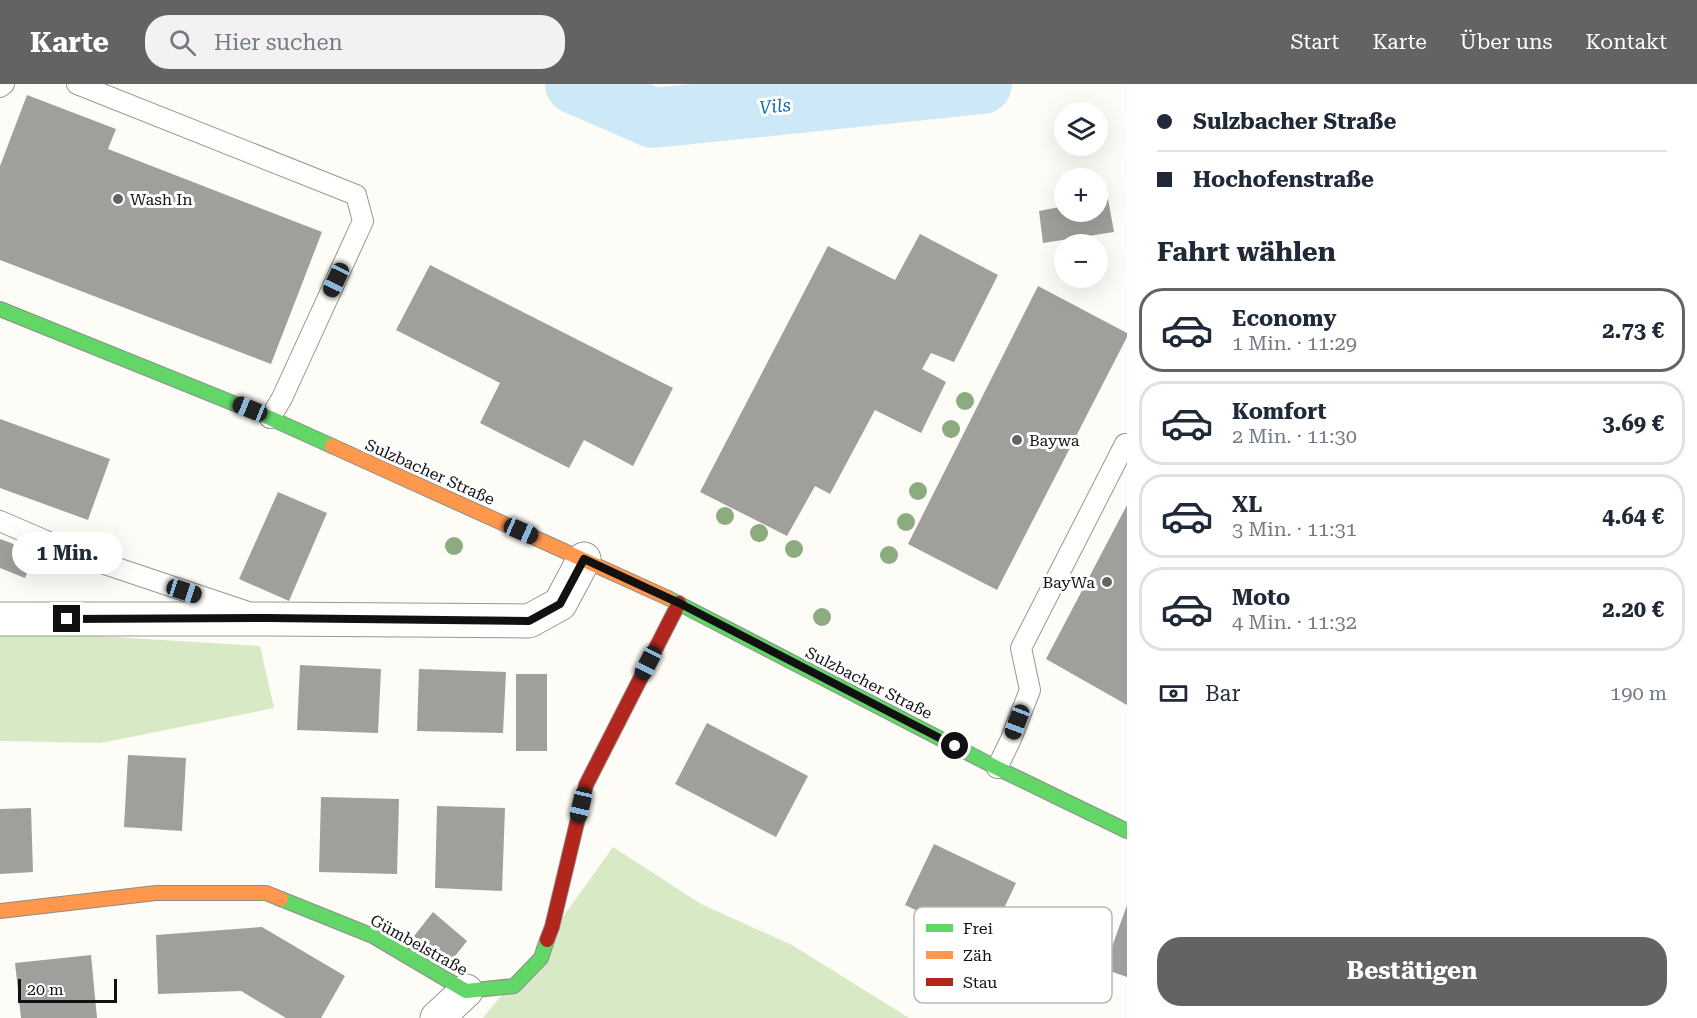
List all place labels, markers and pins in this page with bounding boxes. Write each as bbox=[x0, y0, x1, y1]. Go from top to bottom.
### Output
place label: Wash In bbox=[130, 190, 193, 209]
marker: Wash In bbox=[111, 192, 125, 206]
place label: Baywa bbox=[1029, 431, 1080, 450]
marker: Baywa bbox=[1010, 433, 1024, 447]
place label: BayWa bbox=[1042, 573, 1095, 592]
marker: BayWa bbox=[1100, 575, 1114, 589]

